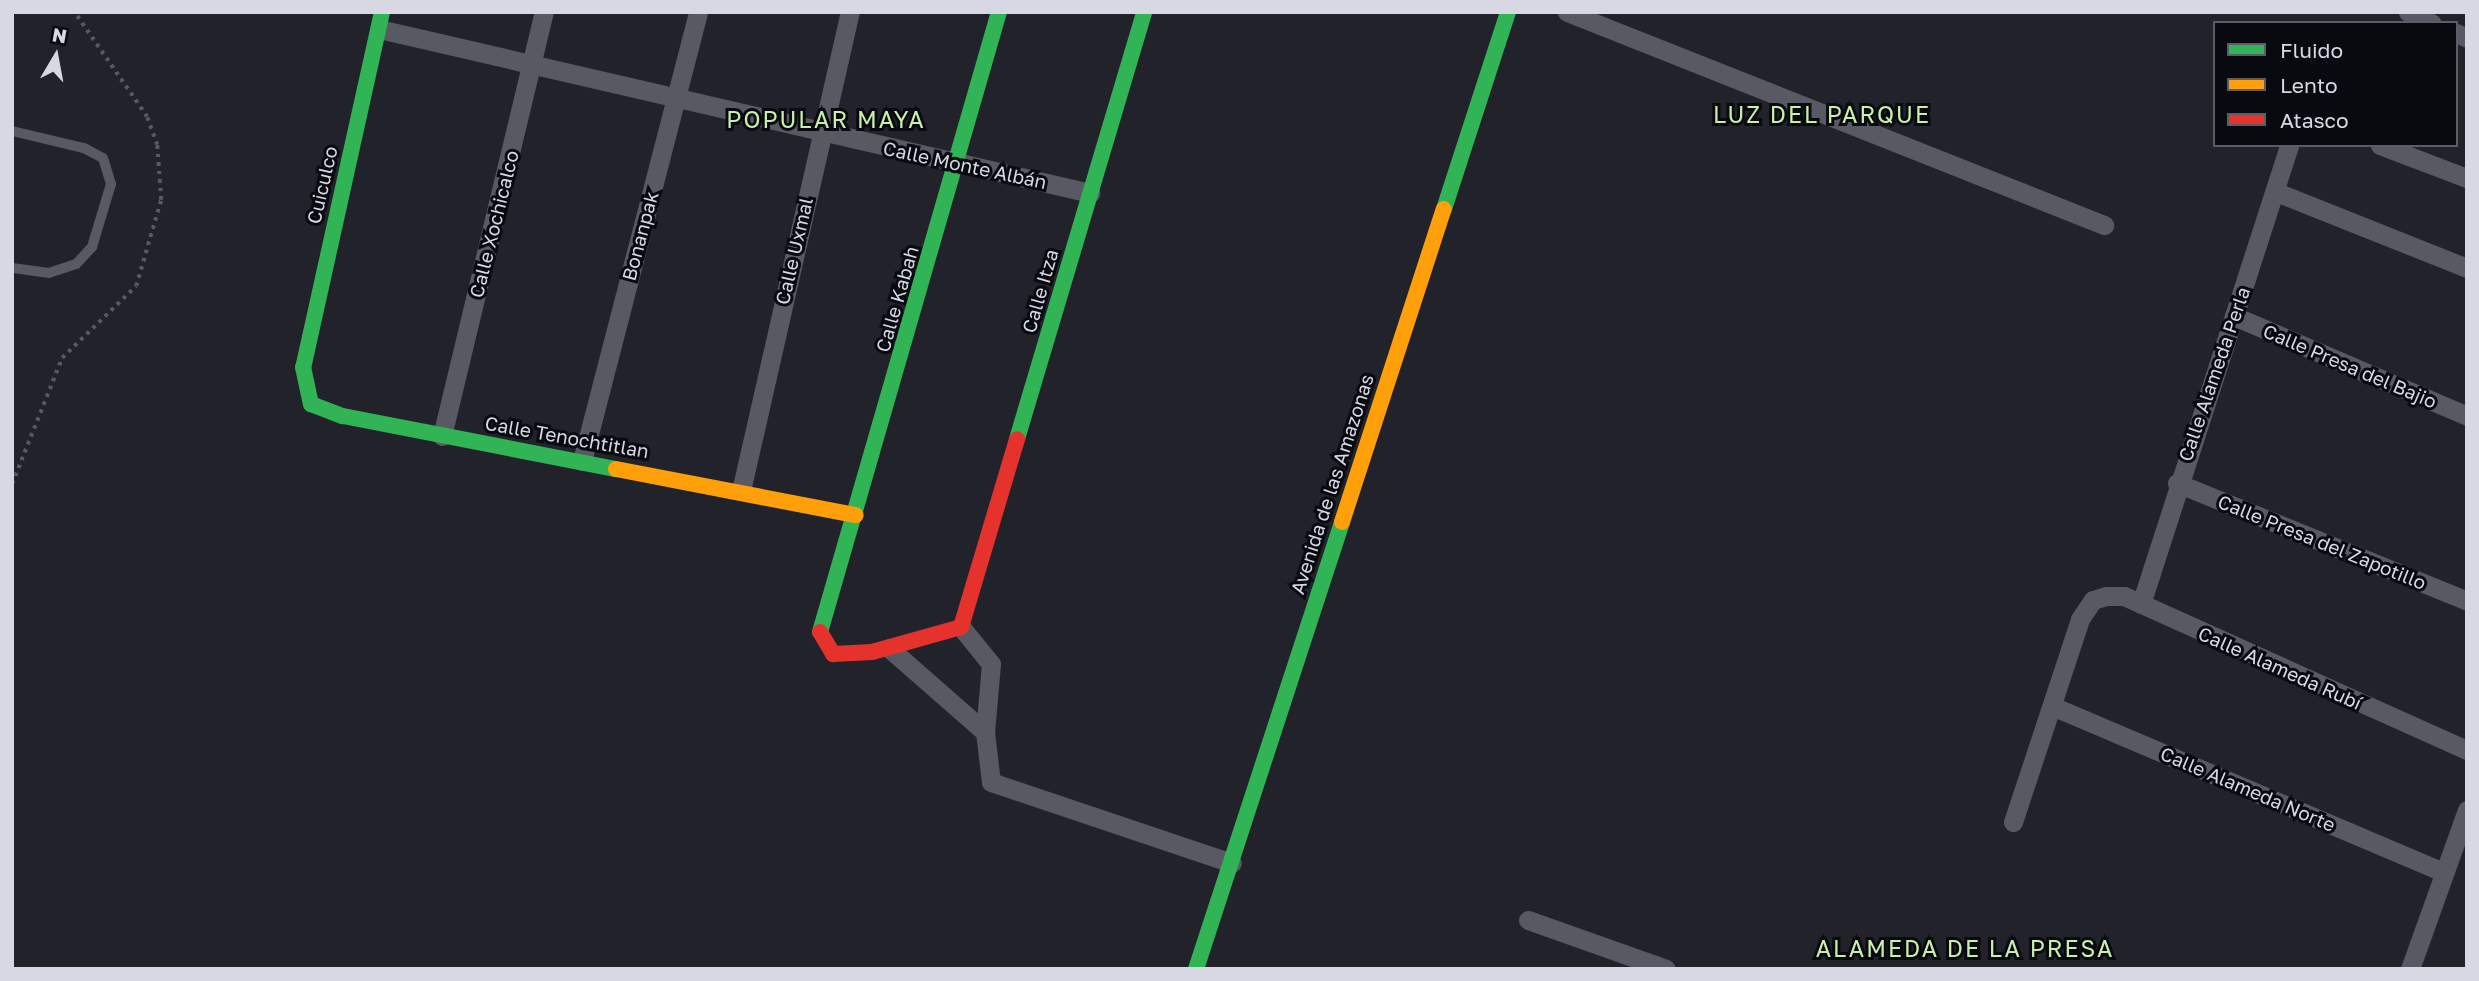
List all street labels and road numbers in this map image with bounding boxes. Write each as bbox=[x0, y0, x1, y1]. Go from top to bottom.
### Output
street label: Calle Monte Albán bbox=[881, 137, 1049, 193]
street label: Cuiculco bbox=[302, 144, 342, 226]
street label: Calle Xochicalco bbox=[465, 148, 523, 300]
street label: Bonanpak bbox=[617, 189, 663, 283]
street label: Calle Uxmal bbox=[771, 195, 817, 307]
street label: Calle Kabah bbox=[871, 243, 923, 355]
street label: Calle Itza bbox=[1017, 247, 1063, 335]
street label: Calle Alameda Perla bbox=[2173, 284, 2255, 464]
street label: Calle Presa del Bajio bbox=[2260, 319, 2440, 413]
street label: Avenida de las Amazonas bbox=[1286, 371, 1378, 597]
street label: Calle Tenochtitlan bbox=[483, 411, 651, 463]
street label: Calle Presa del Zapotillo bbox=[2215, 490, 2429, 594]
street label: Calle Alameda Rubí bbox=[2195, 622, 2365, 714]
street label: Calle Alameda Norte bbox=[2157, 742, 2339, 836]

